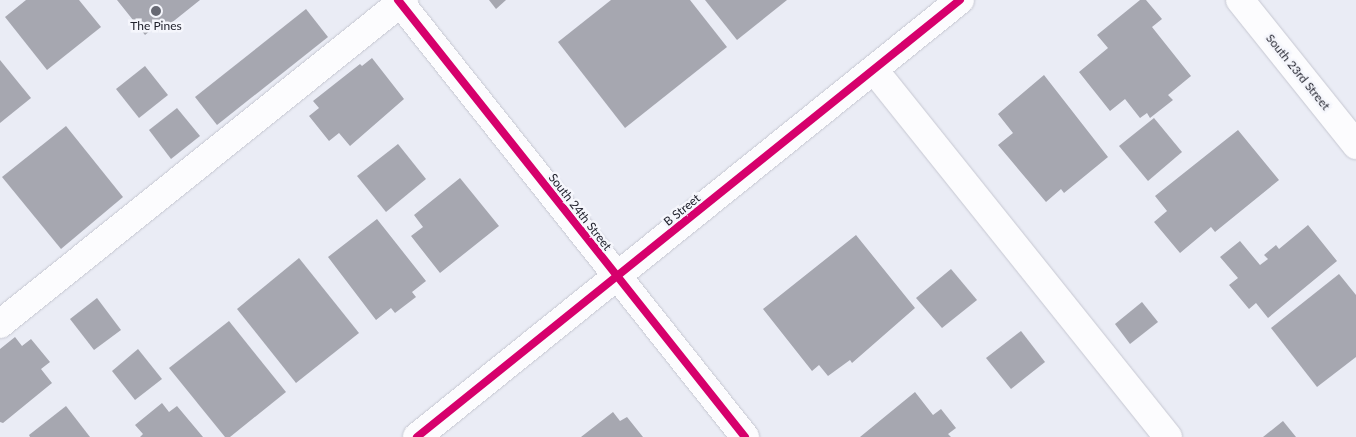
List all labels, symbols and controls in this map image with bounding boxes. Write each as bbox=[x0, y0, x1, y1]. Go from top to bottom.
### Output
marker: The Pines bbox=[150, 5, 162, 17]
place label: The Pines bbox=[130, 19, 182, 33]
street label: South 23rd Street bbox=[1263, 31, 1333, 113]
street label: South 24th Street bbox=[546, 171, 614, 253]
street label: B Street bbox=[661, 191, 703, 229]

